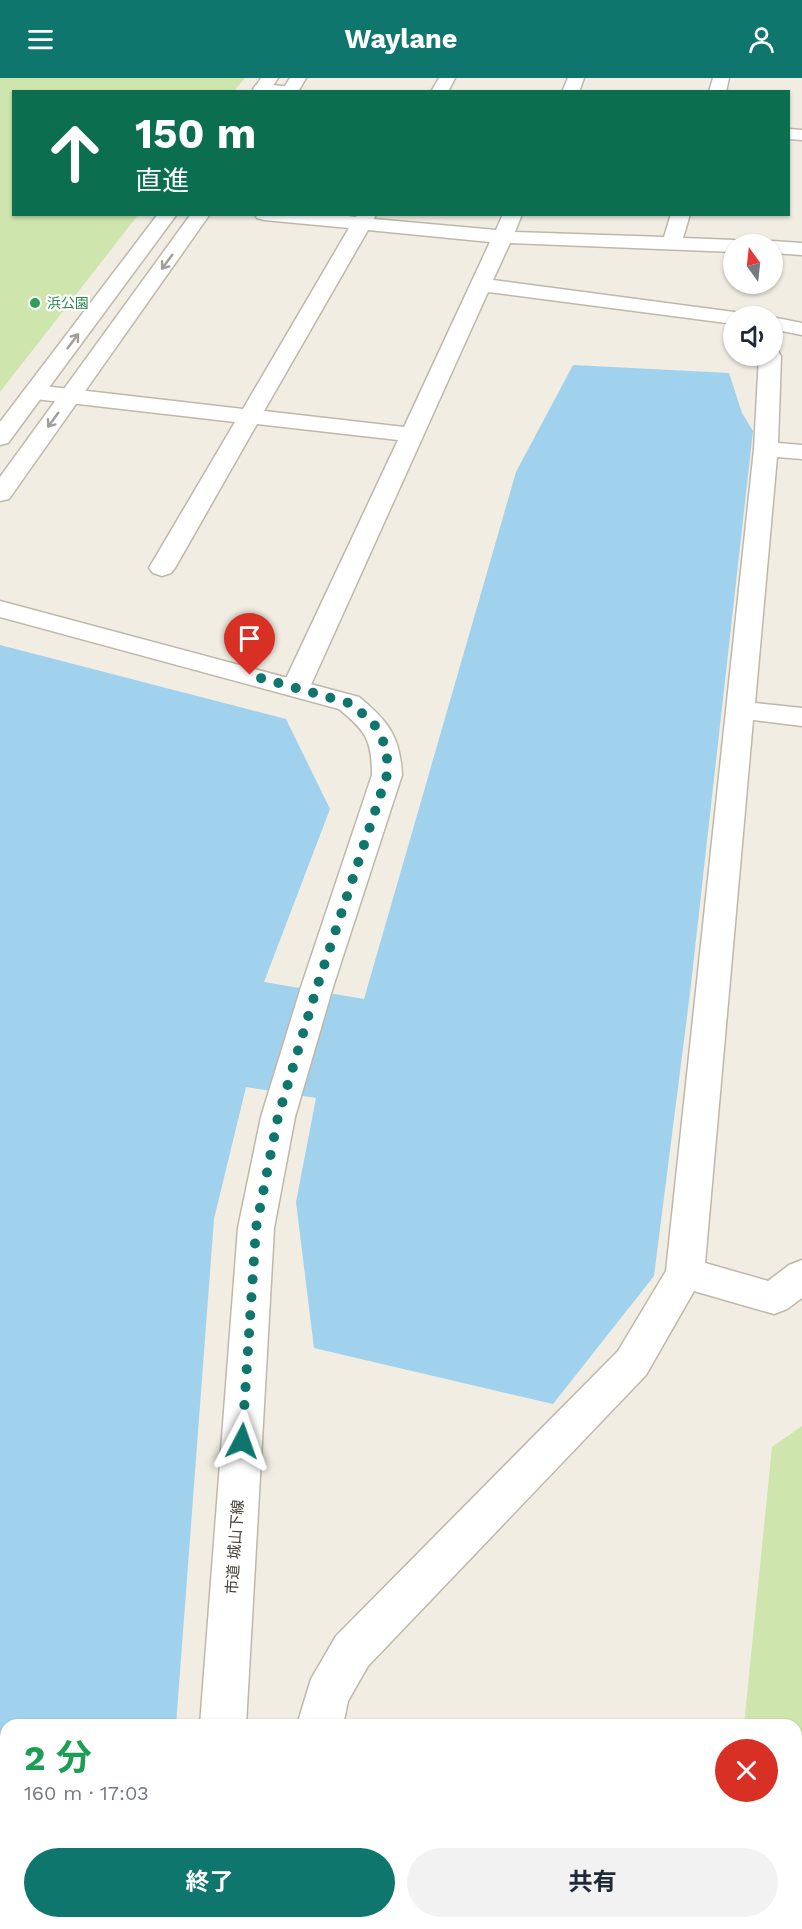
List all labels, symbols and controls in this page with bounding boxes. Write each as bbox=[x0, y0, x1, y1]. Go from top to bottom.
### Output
icon: menu bbox=[24, 23, 57, 56]
text: Waylane bbox=[345, 23, 457, 55]
icon: person bbox=[745, 23, 778, 56]
text: 150 m bbox=[135, 109, 256, 158]
icon: ahead bbox=[36, 114, 114, 192]
text: 直進 bbox=[135, 165, 189, 197]
north arrow bbox=[723, 234, 783, 294]
map controls bbox=[723, 234, 783, 366]
one-way arrow bbox=[160, 254, 173, 270]
place label: 浜公園 bbox=[47, 295, 89, 311]
marker: 浜公園 bbox=[28, 296, 42, 310]
button: sound bbox=[723, 306, 783, 366]
one-way arrow bbox=[66, 333, 79, 349]
one-way arrow bbox=[47, 412, 59, 428]
pin bbox=[224, 613, 275, 675]
icon: arrive bbox=[233, 622, 266, 655]
position arrow bbox=[210, 1409, 274, 1473]
street label: 市道 城山下線 bbox=[223, 1499, 247, 1595]
text: 2 分 bbox=[24, 1737, 92, 1779]
button: close bbox=[715, 1739, 778, 1802]
text: 160 m · 17:03 bbox=[24, 1781, 149, 1805]
button: 終了 bbox=[24, 1848, 395, 1917]
button: 共有 bbox=[407, 1848, 778, 1917]

